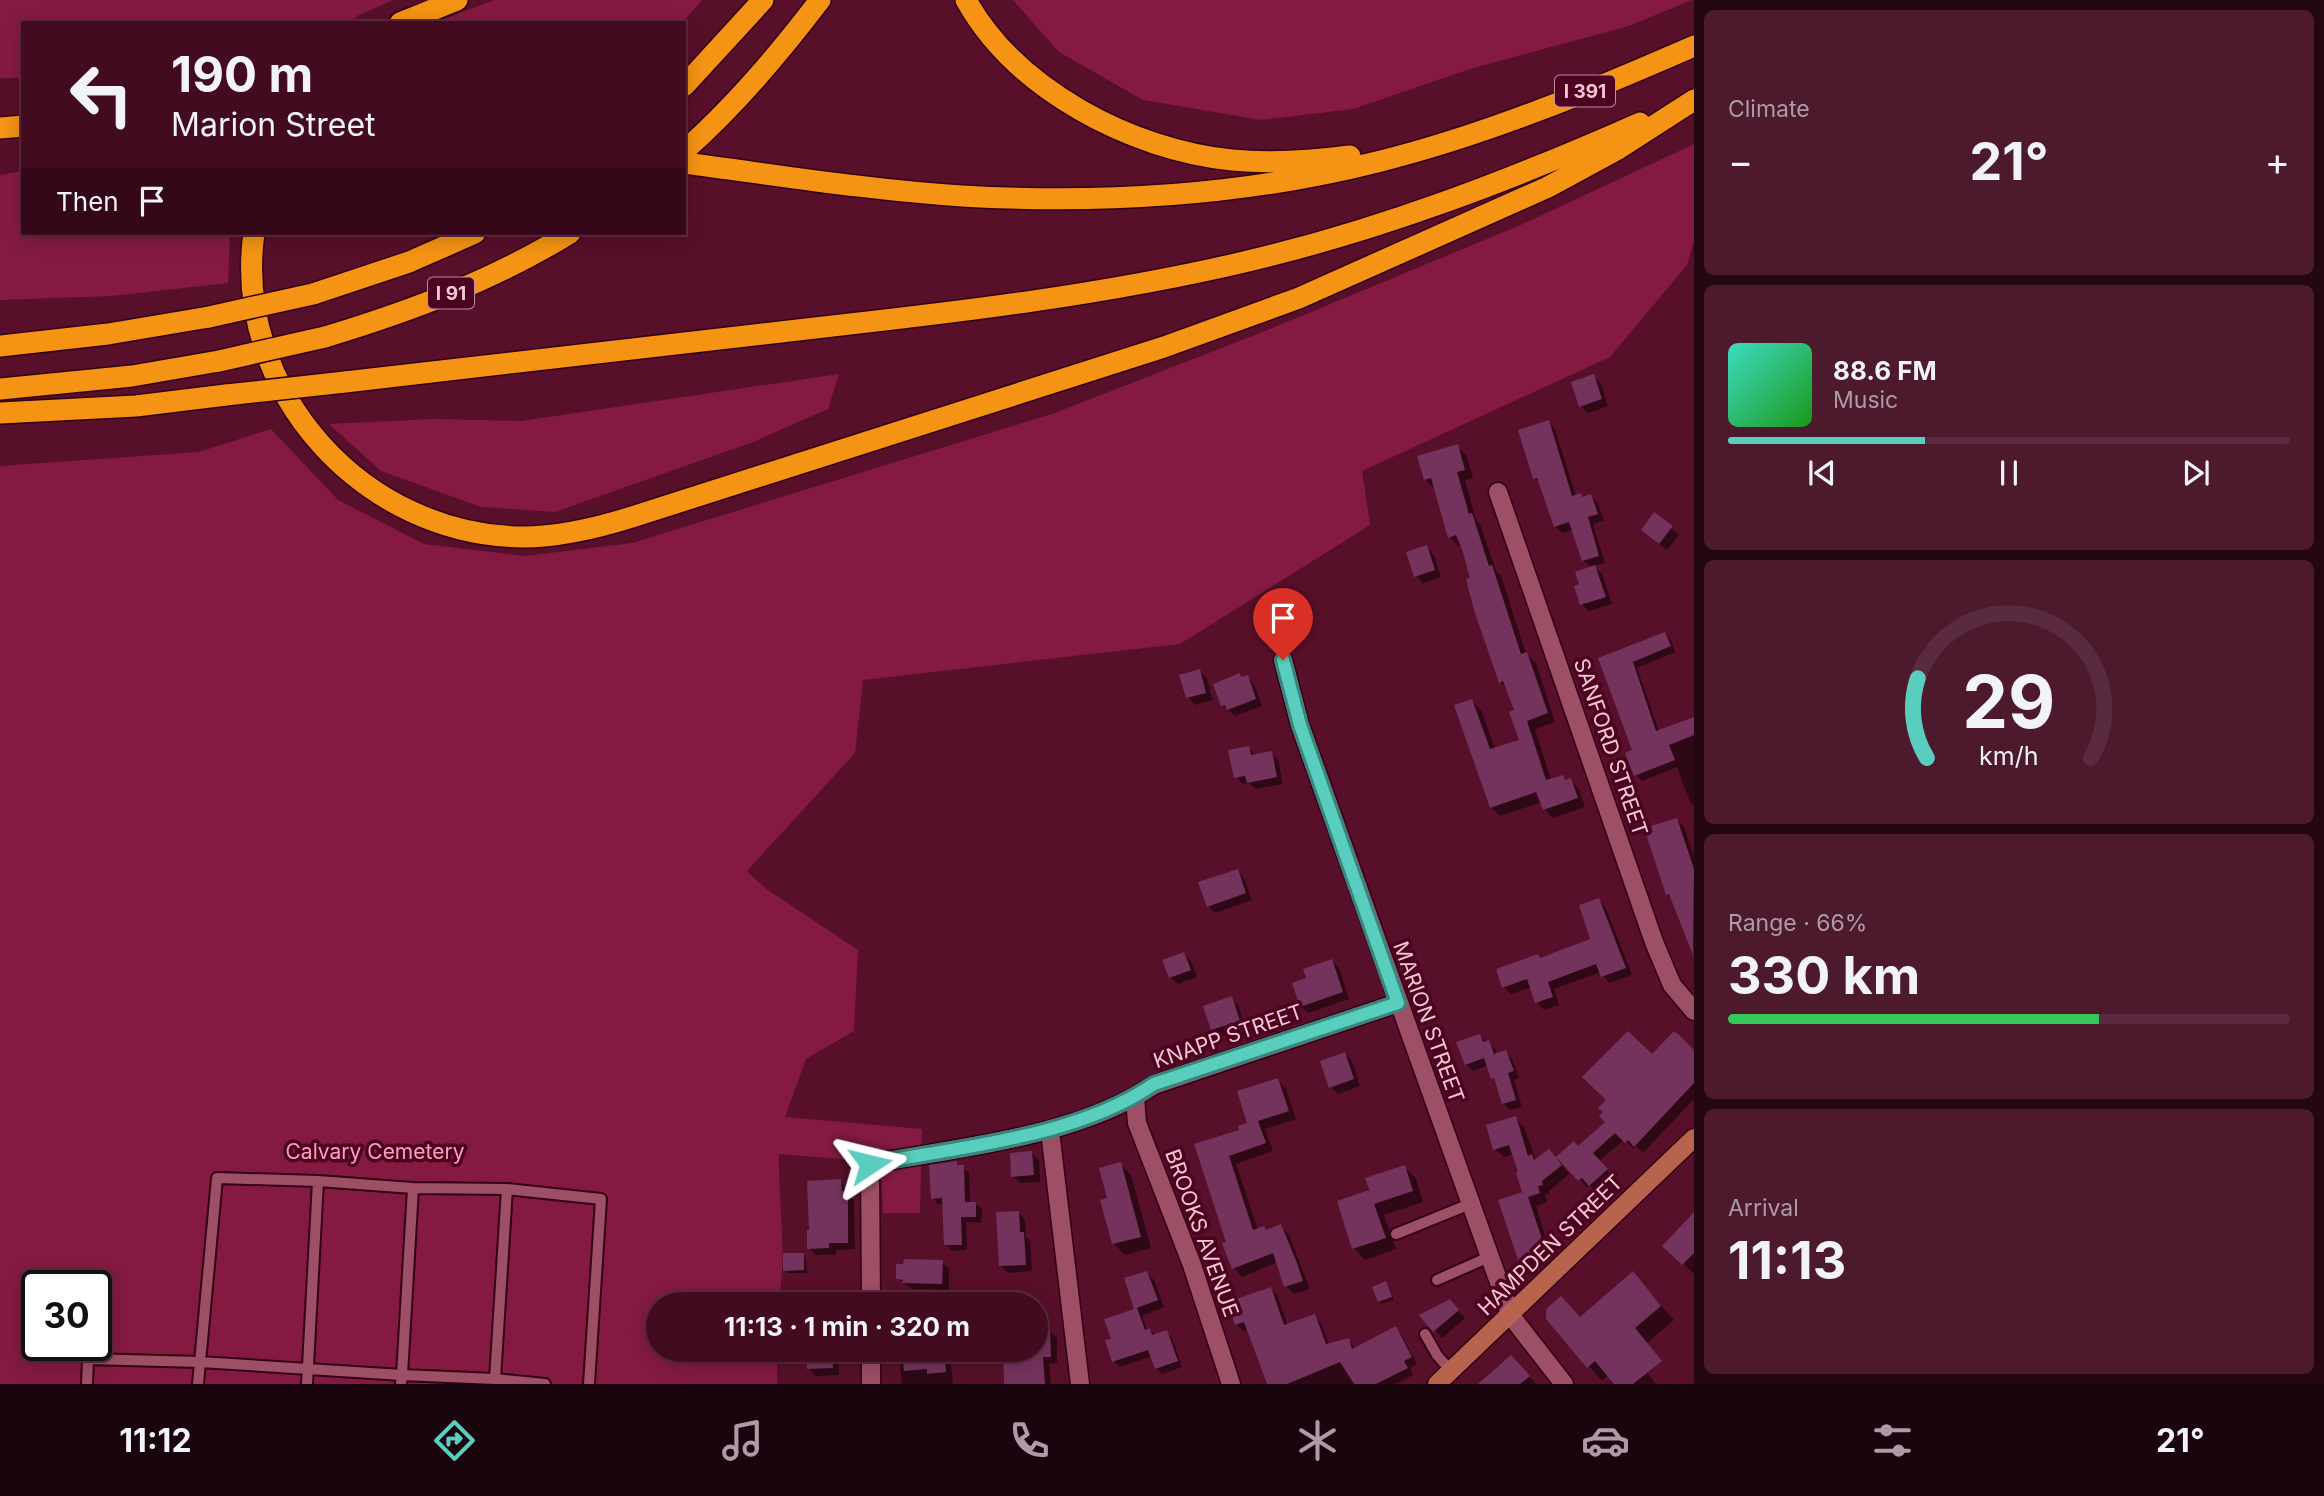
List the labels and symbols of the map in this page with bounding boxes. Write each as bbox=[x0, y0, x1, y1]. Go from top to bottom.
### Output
road number: I 391 bbox=[1555, 76, 1615, 106]
road number: I 91 bbox=[428, 278, 474, 308]
pin bbox=[1253, 588, 1313, 660]
street label: SANFORD STREET bbox=[1569, 655, 1653, 839]
street label: MARION STREET bbox=[1388, 938, 1470, 1106]
street label: KNAPP STREET bbox=[1150, 999, 1306, 1073]
position arrow bbox=[833, 1127, 907, 1201]
park label: Calvary Cemetery bbox=[286, 1139, 465, 1164]
street label: BROOKS AVENUE bbox=[1160, 1146, 1244, 1320]
street label: HAMPDEN STREET bbox=[1473, 1170, 1627, 1320]
speed limit sign: 30 bbox=[21, 1270, 112, 1361]

